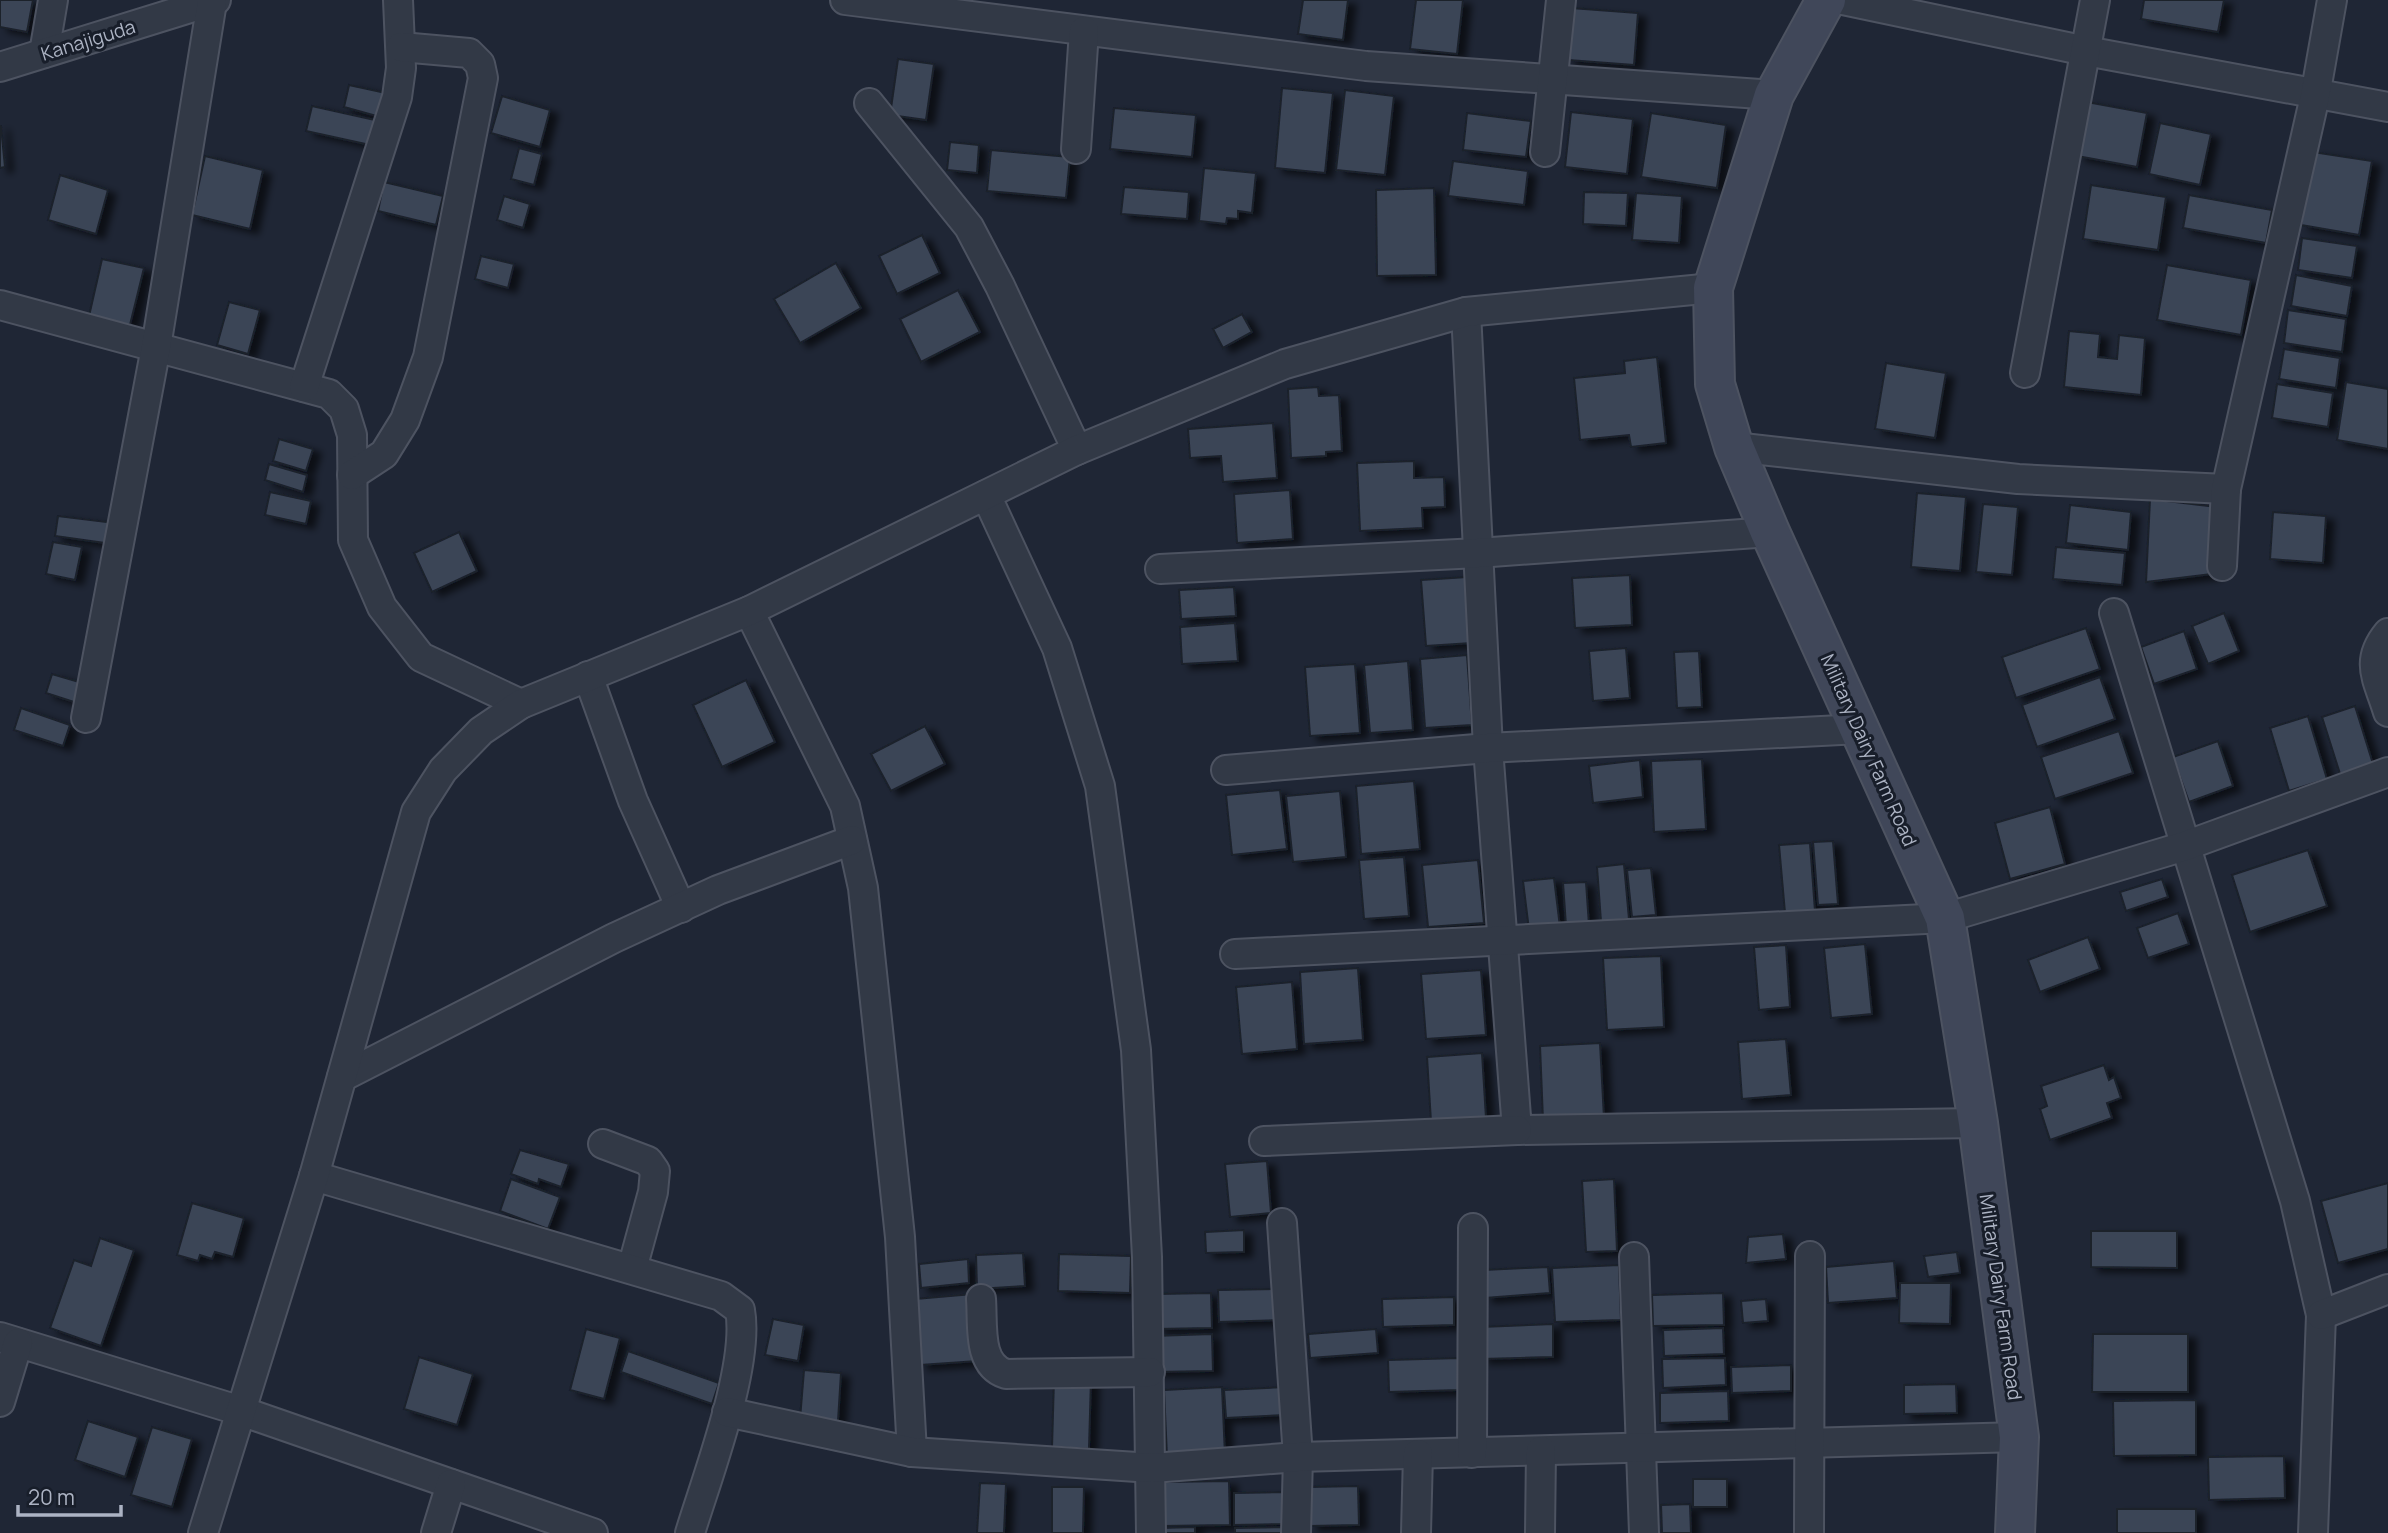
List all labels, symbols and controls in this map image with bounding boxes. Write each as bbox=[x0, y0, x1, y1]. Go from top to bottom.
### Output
street label: Kanajiguda bbox=[38, 13, 138, 67]
street label: Military Dairy Farm Road bbox=[1815, 650, 1923, 850]
street label: Military Dairy Farm Road bbox=[1974, 1192, 2028, 1402]
scale bar bbox=[18, 1474, 121, 1518]
text: 20 m bbox=[28, 1483, 75, 1511]

